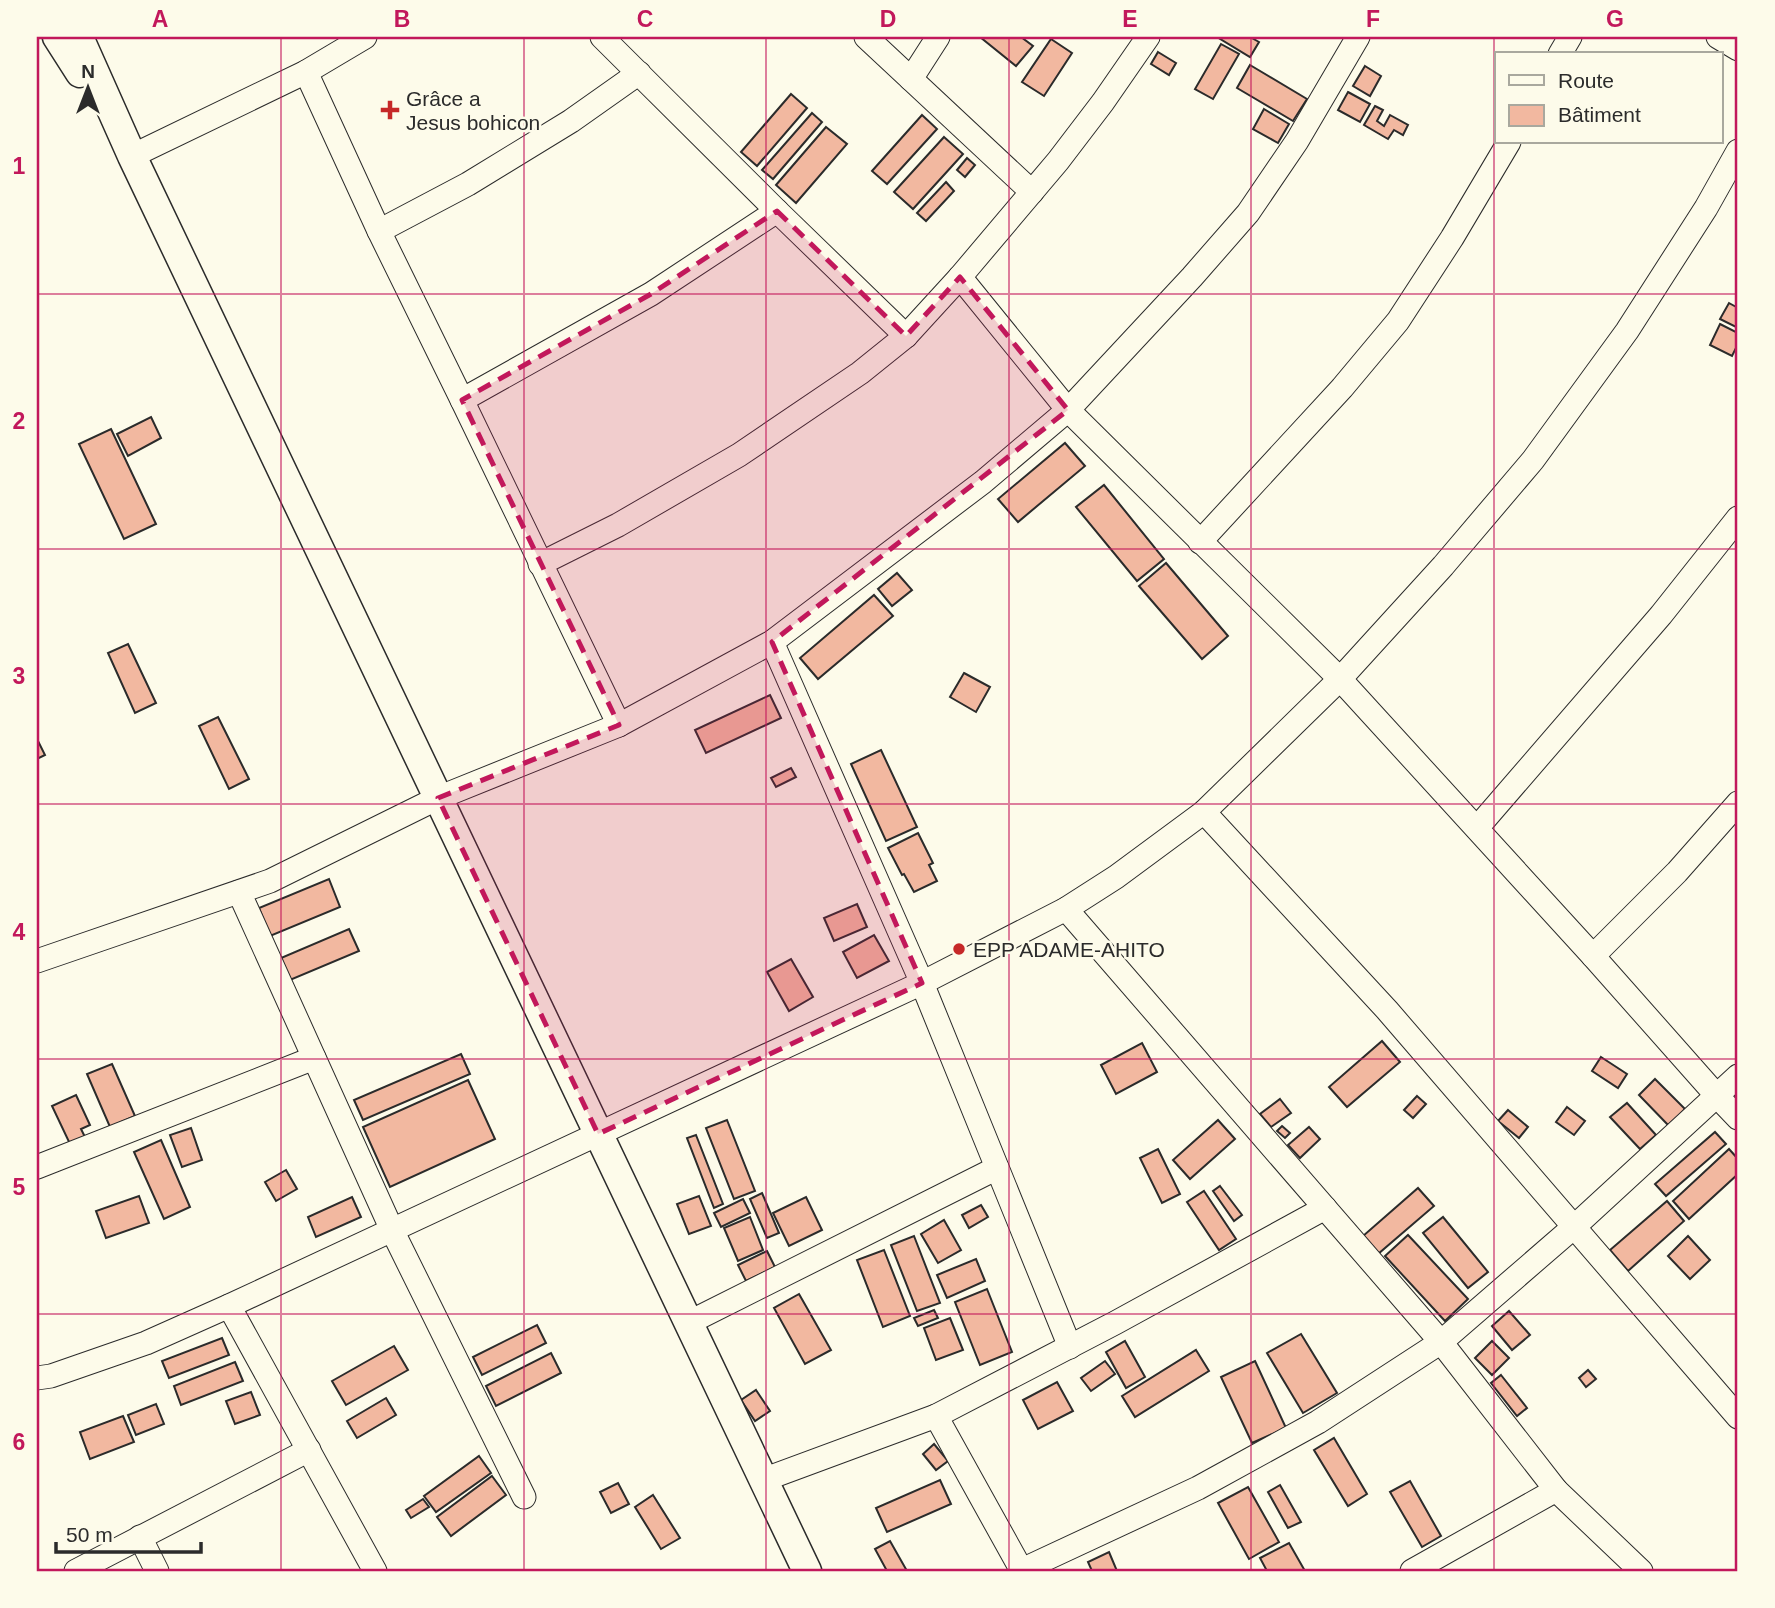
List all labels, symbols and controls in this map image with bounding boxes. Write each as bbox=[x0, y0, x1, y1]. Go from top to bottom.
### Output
text: A bbox=[152, 6, 168, 32]
text: B bbox=[394, 6, 410, 32]
text: C bbox=[637, 6, 653, 32]
text: D bbox=[880, 6, 896, 32]
text: E bbox=[1122, 6, 1138, 32]
text: F bbox=[1366, 6, 1380, 32]
text: G bbox=[1606, 6, 1624, 32]
north arrow bbox=[52, 52, 122, 122]
legend bbox=[1495, 52, 1722, 144]
text: N bbox=[81, 61, 95, 82]
text: Route bbox=[1558, 69, 1614, 92]
place label: Grâce a Jesus bohicon bbox=[406, 87, 540, 134]
marker: Grâce a Jesus bohicon bbox=[380, 100, 400, 120]
text: Bâtiment bbox=[1558, 103, 1641, 126]
text: 1 bbox=[13, 153, 26, 179]
text: 2 bbox=[13, 408, 25, 434]
text: 3 bbox=[13, 663, 25, 689]
text: 4 bbox=[13, 919, 26, 945]
place label: EPP ADAME-AHITO bbox=[973, 938, 1165, 961]
marker: EPP ADAME-AHITO bbox=[951, 941, 967, 957]
text: 5 bbox=[13, 1174, 26, 1200]
text: 6 bbox=[13, 1429, 25, 1455]
scale bar bbox=[56, 1510, 201, 1554]
text: 50 m bbox=[66, 1523, 113, 1546]

